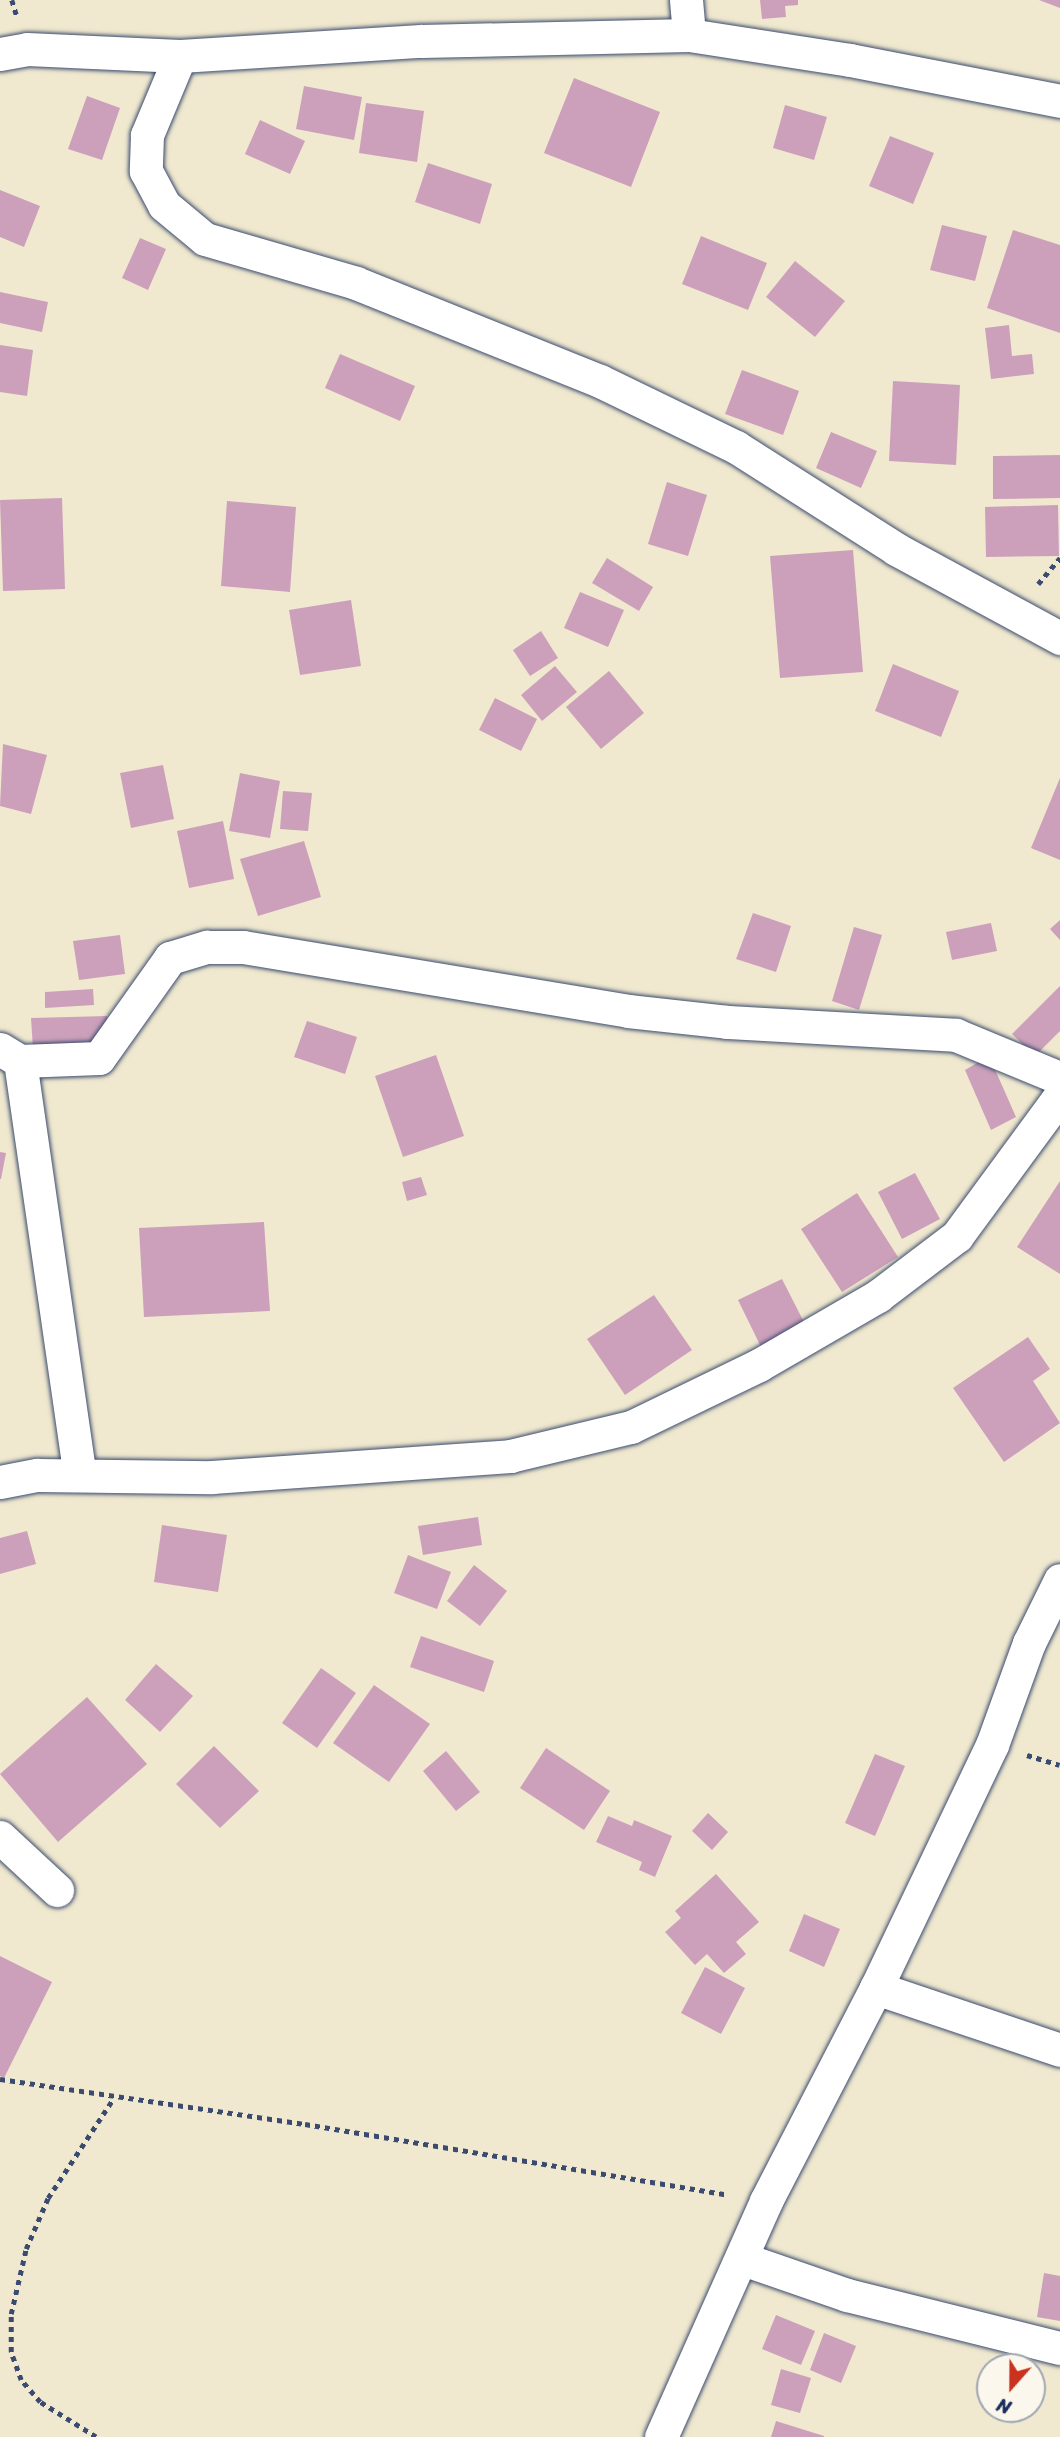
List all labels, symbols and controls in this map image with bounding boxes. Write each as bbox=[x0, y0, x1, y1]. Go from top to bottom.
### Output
north arrow bbox=[976, 2353, 1046, 2423]
text: N bbox=[992, 2388, 1016, 2424]

